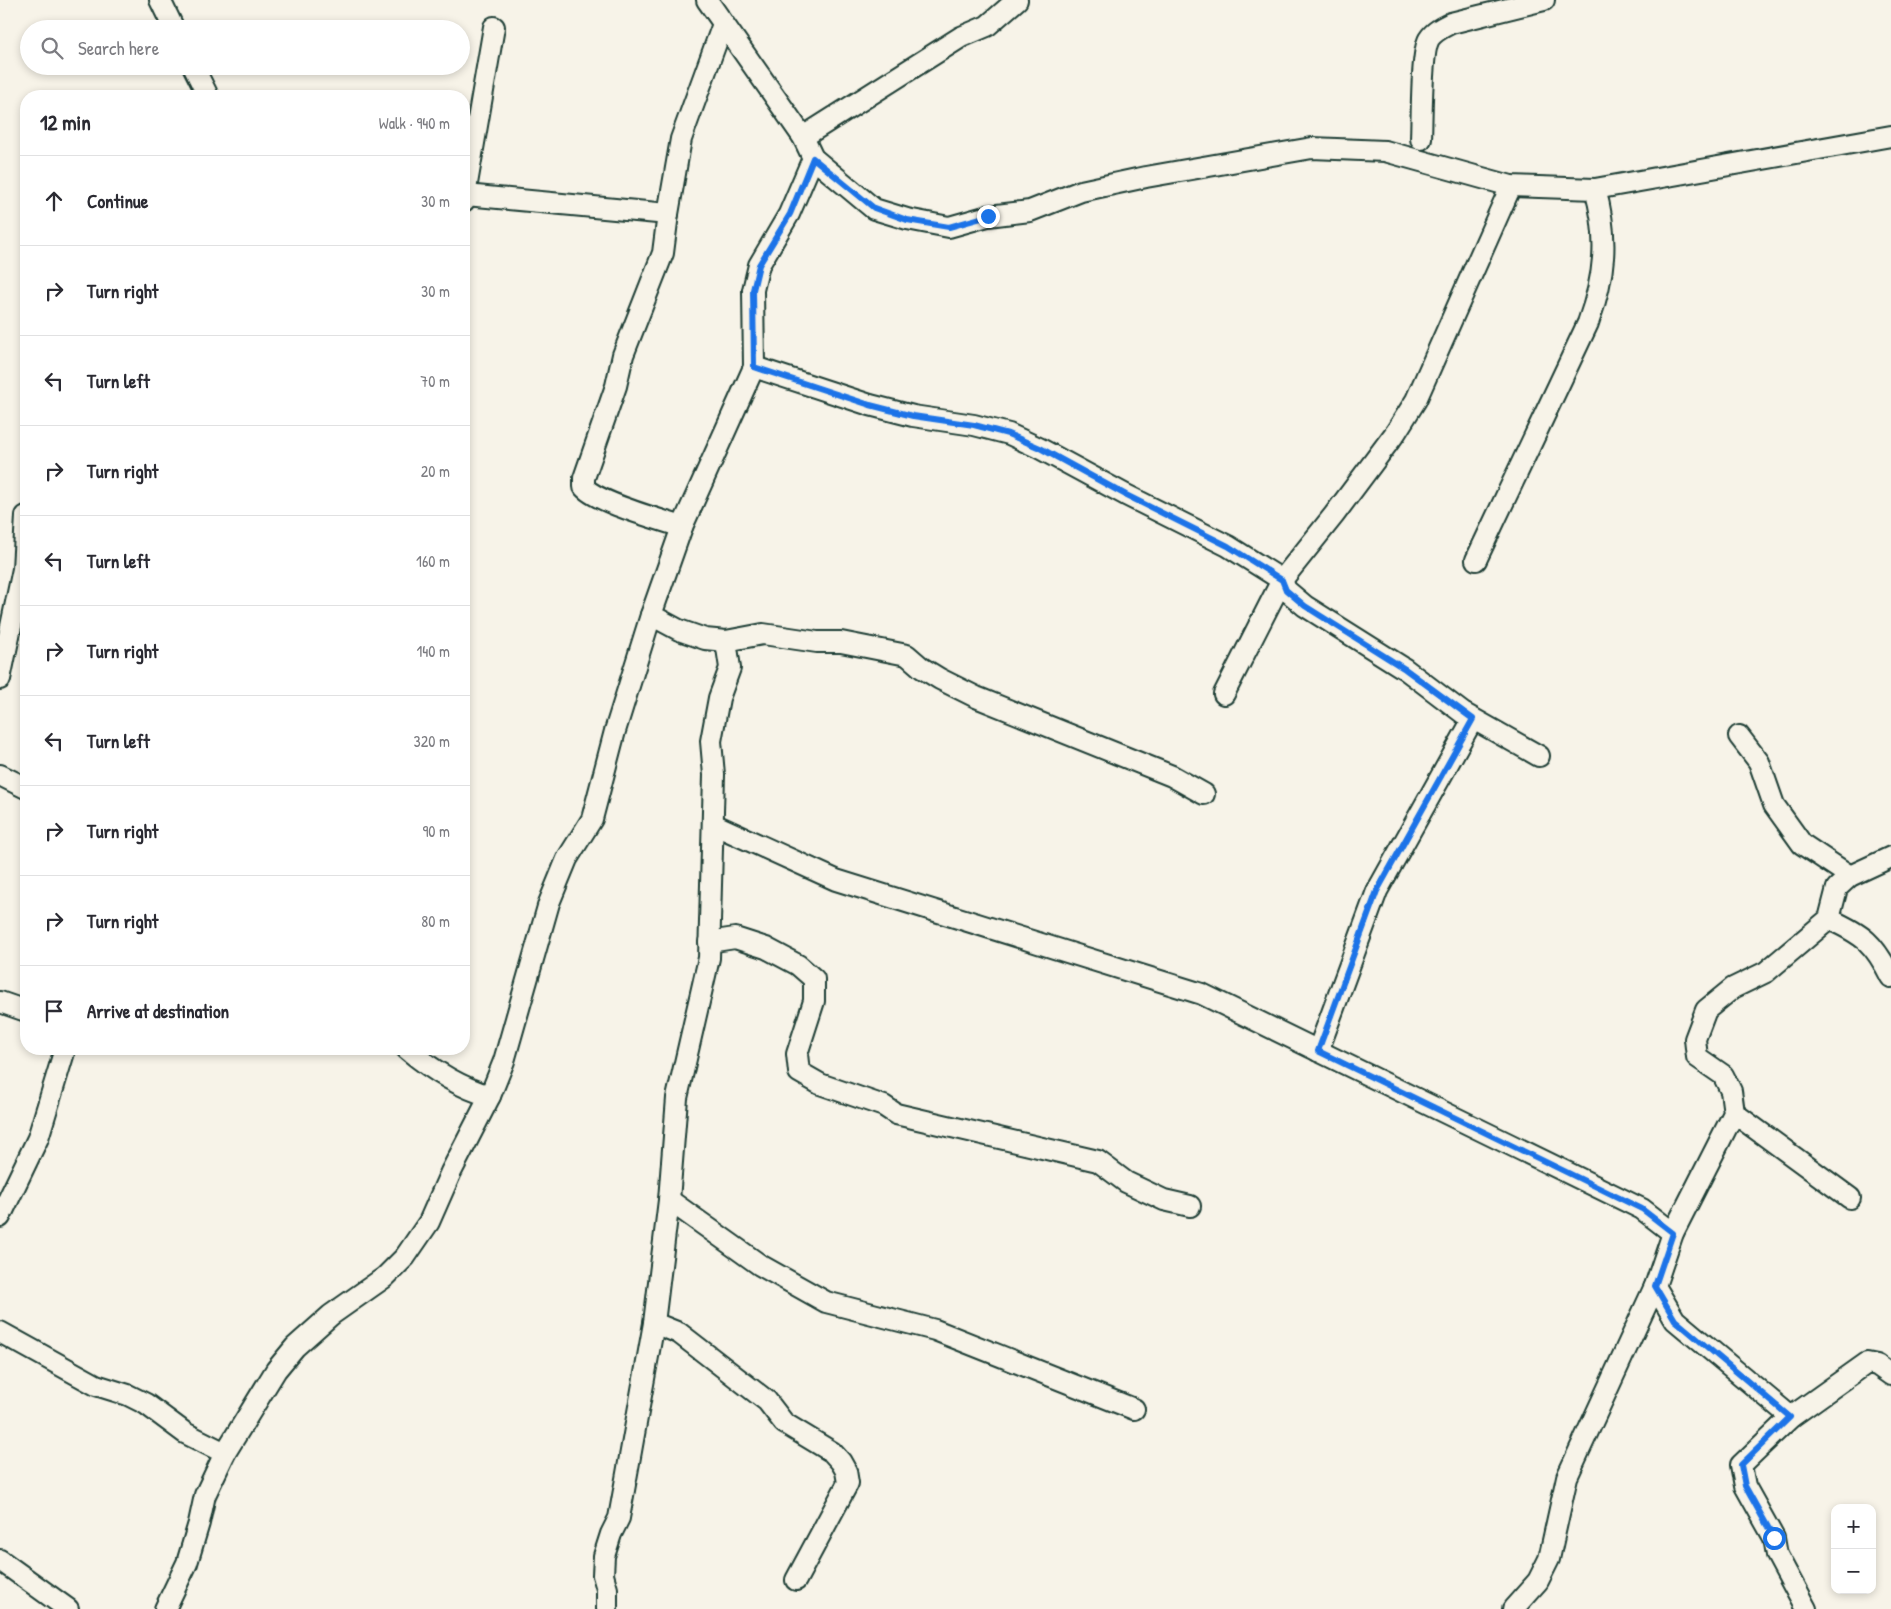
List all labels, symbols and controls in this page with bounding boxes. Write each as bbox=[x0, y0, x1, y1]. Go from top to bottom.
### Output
search box bbox=[20, 20, 470, 75]
icon: search bbox=[38, 34, 66, 62]
text: Search here bbox=[78, 35, 159, 61]
text: 12 min bbox=[40, 108, 91, 137]
text: Walk · 940 m bbox=[379, 112, 450, 134]
icon: ahead bbox=[40, 187, 68, 215]
text: Continue bbox=[87, 188, 148, 214]
text: 30 m bbox=[421, 190, 450, 212]
route end bbox=[977, 205, 1000, 228]
icon: right bbox=[40, 277, 68, 305]
text: Turn right bbox=[87, 278, 158, 304]
text: 30 m bbox=[421, 280, 450, 302]
icon: left bbox=[40, 367, 68, 395]
text: Turn left bbox=[87, 368, 150, 394]
text: 70 m bbox=[420, 370, 450, 392]
icon: right bbox=[40, 457, 68, 485]
text: Turn right bbox=[87, 458, 158, 484]
text: 20 m bbox=[421, 460, 450, 482]
icon: left bbox=[40, 547, 68, 575]
text: Turn left bbox=[87, 548, 150, 574]
text: 160 m bbox=[416, 550, 450, 572]
icon: right bbox=[40, 637, 68, 665]
text: Turn right bbox=[87, 638, 158, 664]
text: 140 m bbox=[416, 640, 450, 662]
icon: left bbox=[40, 727, 68, 755]
text: Turn left bbox=[87, 728, 150, 754]
text: 320 m bbox=[414, 730, 450, 752]
icon: right bbox=[40, 817, 68, 845]
text: Turn right bbox=[87, 818, 158, 844]
text: 90 m bbox=[422, 820, 450, 842]
icon: right bbox=[40, 907, 68, 935]
text: Turn right bbox=[87, 908, 158, 934]
text: 80 m bbox=[421, 910, 450, 932]
icon: arrive bbox=[40, 997, 68, 1025]
text: Arrive at destination bbox=[87, 998, 229, 1024]
map controls bbox=[1831, 1504, 1876, 1594]
button: + bbox=[1831, 1504, 1876, 1549]
route start bbox=[1763, 1527, 1786, 1550]
button: − bbox=[1831, 1549, 1876, 1594]

